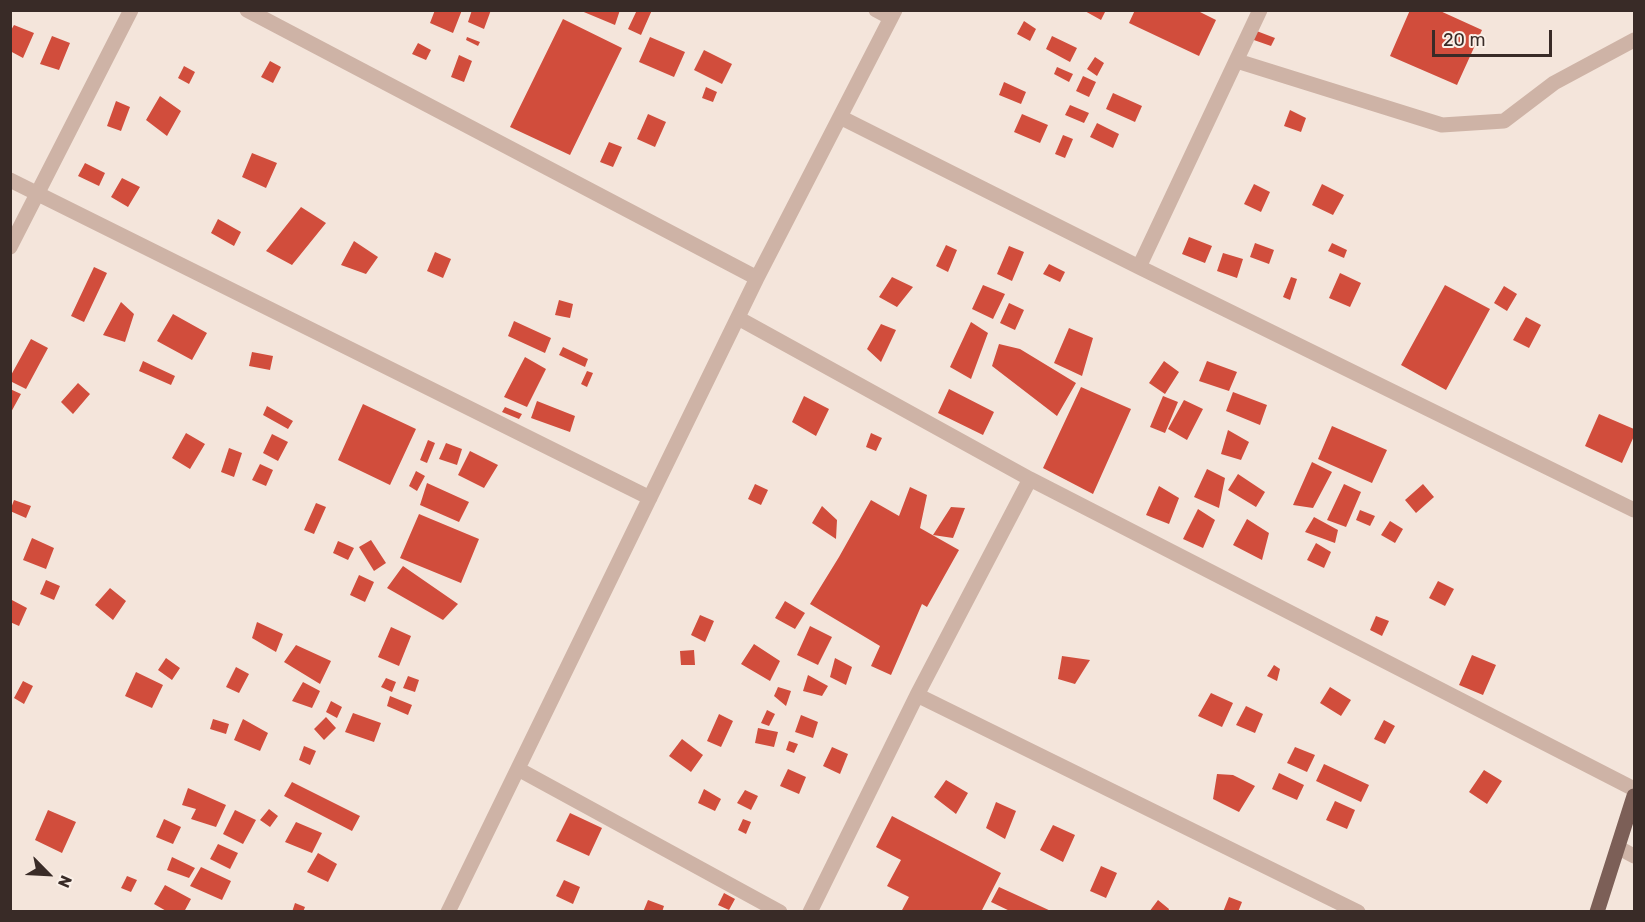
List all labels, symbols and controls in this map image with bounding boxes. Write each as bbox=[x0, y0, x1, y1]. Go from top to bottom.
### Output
scale bar bbox=[1435, 18, 1555, 56]
text: 20 m bbox=[1443, 29, 1485, 51]
north arrow bbox=[18, 844, 78, 904]
text: N bbox=[54, 872, 76, 891]

